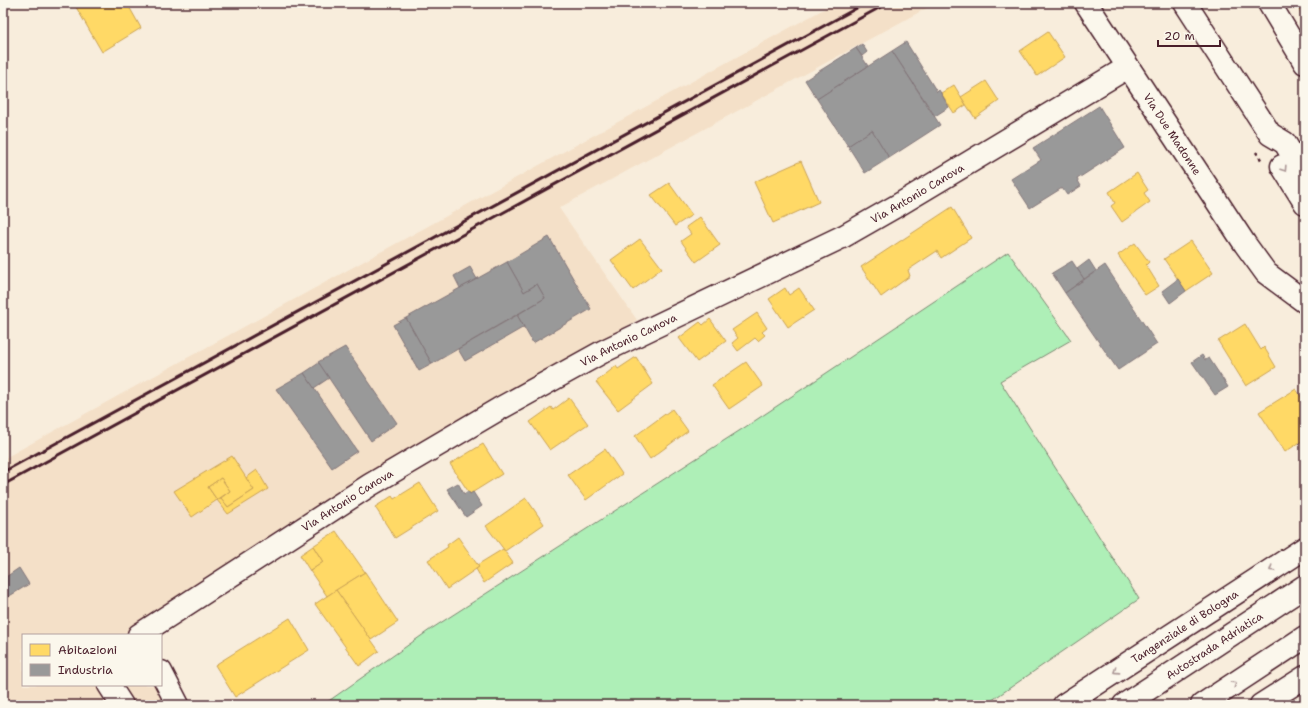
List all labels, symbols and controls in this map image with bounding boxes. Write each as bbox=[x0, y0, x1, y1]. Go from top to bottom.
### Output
scale bar bbox=[1158, 22, 1220, 48]
text: 20 m bbox=[1164, 28, 1195, 44]
street label: Via Due Madonne bbox=[1140, 90, 1205, 178]
street label: Via Antonio Canova bbox=[868, 160, 967, 227]
one-way arrow bbox=[1279, 165, 1286, 172]
street label: Via Antonio Canova bbox=[578, 310, 679, 370]
street label: Via Antonio Canova bbox=[298, 466, 396, 535]
one-way arrow bbox=[1269, 564, 1276, 572]
street label: Tangenziale di Bologna bbox=[1128, 586, 1241, 667]
street label: Autostrada Adriatica bbox=[1163, 608, 1266, 683]
legend bbox=[22, 634, 162, 686]
text: Abitazioni bbox=[58, 642, 117, 658]
text: Industria bbox=[58, 662, 113, 678]
one-way arrow bbox=[1114, 666, 1121, 673]
one-way arrow bbox=[1230, 681, 1237, 688]

